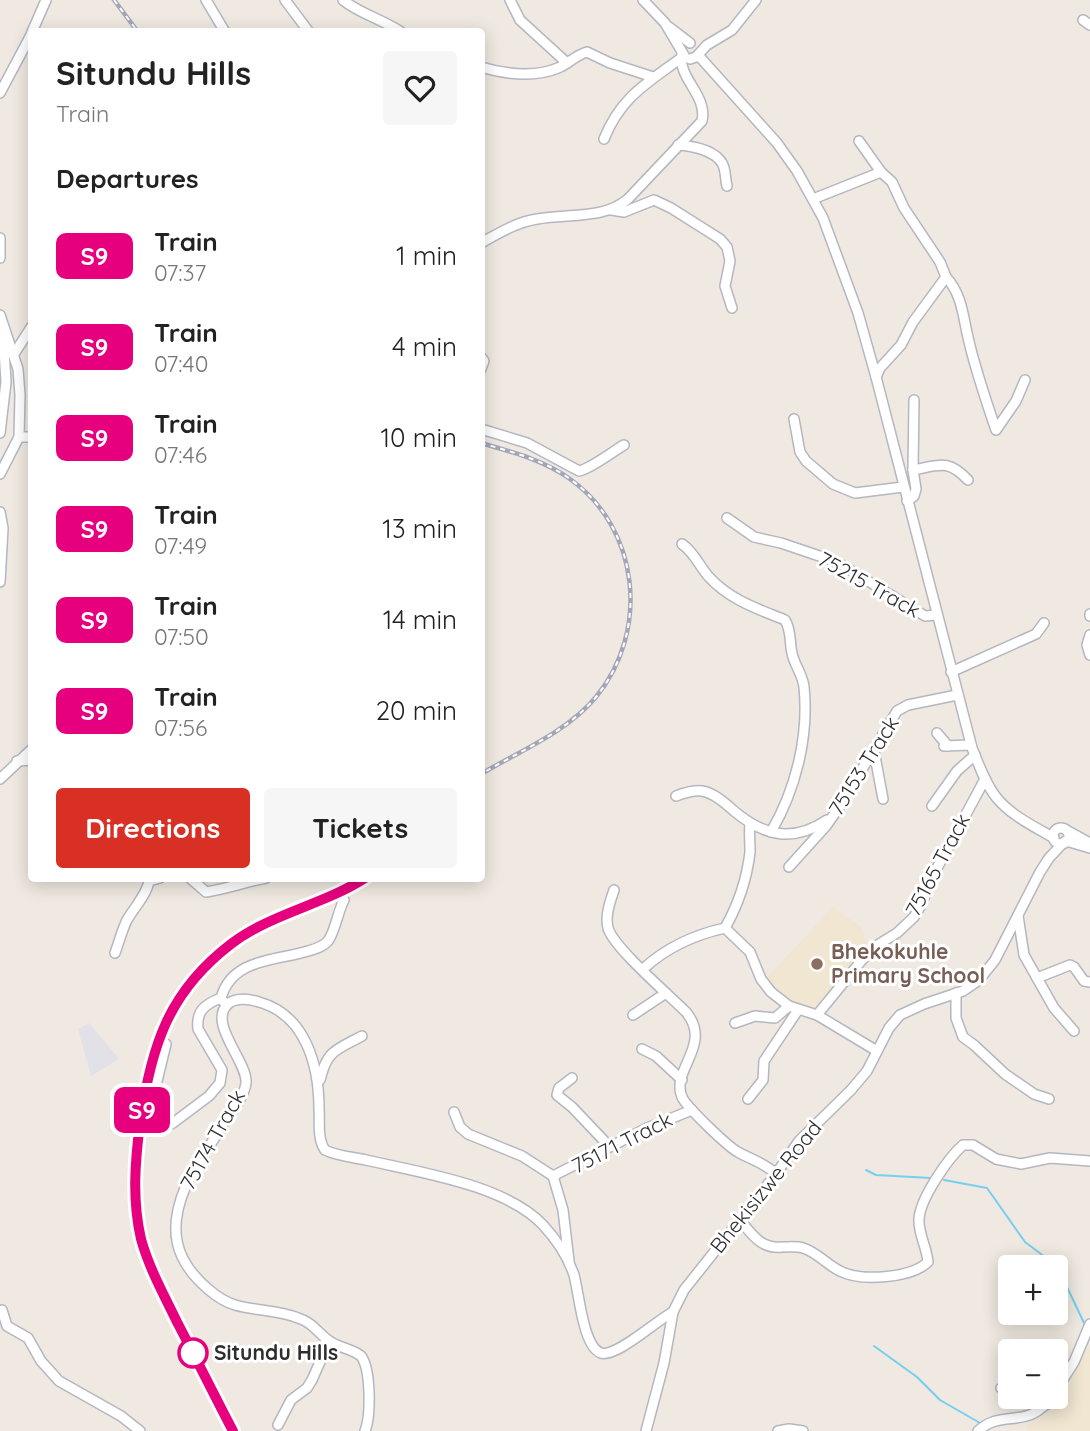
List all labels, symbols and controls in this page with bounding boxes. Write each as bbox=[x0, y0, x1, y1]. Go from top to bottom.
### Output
button: heart bbox=[383, 51, 457, 125]
text: Situndu Hills bbox=[56, 52, 251, 93]
text: Train bbox=[56, 99, 109, 128]
text: Departures bbox=[56, 162, 199, 195]
text: Train bbox=[154, 225, 218, 258]
text: 1 min bbox=[396, 239, 457, 272]
text: S9 bbox=[81, 241, 108, 271]
text: 07:37 bbox=[154, 258, 206, 287]
text: Train bbox=[154, 316, 218, 349]
text: 4 min bbox=[392, 330, 457, 363]
text: S9 bbox=[81, 332, 108, 362]
text: 07:40 bbox=[154, 349, 208, 378]
text: Train bbox=[154, 407, 218, 440]
text: 10 min bbox=[381, 421, 457, 454]
text: S9 bbox=[81, 423, 108, 453]
text: 07:46 bbox=[154, 440, 207, 469]
text: Train bbox=[154, 498, 218, 531]
text: 13 min bbox=[382, 512, 457, 545]
text: S9 bbox=[81, 514, 108, 544]
text: 07:49 bbox=[154, 531, 207, 560]
street label: 75215 Track bbox=[814, 545, 925, 623]
text: Train bbox=[154, 589, 218, 622]
text: 14 min bbox=[383, 603, 457, 636]
text: S9 bbox=[81, 605, 108, 635]
text: 07:50 bbox=[154, 622, 209, 651]
text: Train bbox=[154, 680, 218, 713]
text: 20 min bbox=[376, 694, 457, 727]
text: S9 bbox=[81, 696, 108, 726]
street label: 75153 Track bbox=[822, 711, 904, 820]
text: 07:56 bbox=[154, 713, 207, 742]
button: Directions bbox=[56, 788, 250, 868]
button: Tickets bbox=[264, 788, 457, 868]
street label: 75165 Track bbox=[899, 809, 975, 920]
place label: Bhekokuhle Primary School bbox=[831, 938, 985, 988]
marker: Bhekokuhle Primary School bbox=[809, 956, 825, 972]
street label: 75174 Track bbox=[174, 1085, 250, 1194]
line badge: S9 bbox=[110, 1087, 174, 1133]
text: S9 bbox=[128, 1095, 156, 1125]
street label: 75171 Track bbox=[567, 1106, 676, 1179]
street label: Bhekisizwe Road bbox=[704, 1115, 827, 1258]
map controls bbox=[998, 1255, 1068, 1409]
button: + bbox=[998, 1255, 1068, 1325]
marker: Situndu Hills bbox=[178, 1338, 208, 1368]
place label: Situndu Hills bbox=[214, 1339, 338, 1365]
button: − bbox=[998, 1339, 1068, 1409]

